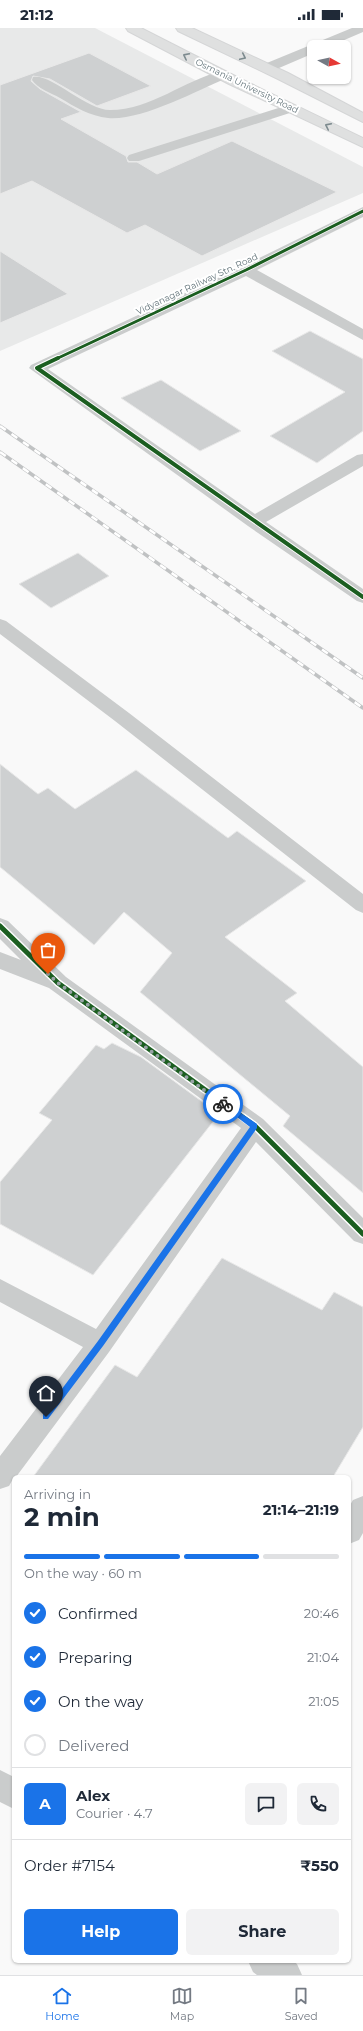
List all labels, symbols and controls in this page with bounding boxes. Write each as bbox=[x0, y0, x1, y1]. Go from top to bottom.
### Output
text: 21:12 bbox=[20, 5, 53, 24]
north arrow bbox=[307, 40, 351, 84]
map controls bbox=[307, 40, 351, 84]
one-way arrow bbox=[239, 52, 246, 60]
one-way arrow bbox=[183, 53, 190, 61]
street label: Osmania University Road bbox=[194, 56, 301, 115]
one-way arrow bbox=[325, 123, 332, 131]
street label: Vidyanagar Railway Stn. Road bbox=[134, 250, 259, 317]
pin bbox=[31, 933, 65, 974]
icon: bag bbox=[37, 939, 59, 961]
courier bbox=[203, 1084, 243, 1124]
icon: bike bbox=[212, 1093, 234, 1115]
pin bbox=[29, 1376, 63, 1417]
icon: home bbox=[35, 1382, 57, 1404]
text: Arriving in bbox=[24, 1486, 91, 1502]
text: 21:14–21:19 bbox=[263, 1500, 339, 1519]
text: 2 min bbox=[24, 1501, 100, 1533]
text: On the way · 60 m bbox=[24, 1565, 142, 1581]
icon: check bbox=[24, 1602, 46, 1624]
text: Confirmed bbox=[58, 1604, 138, 1623]
text: 20:46 bbox=[304, 1605, 339, 1621]
icon: check bbox=[24, 1646, 46, 1668]
text: Preparing bbox=[58, 1648, 133, 1667]
text: 21:04 bbox=[307, 1649, 339, 1665]
icon: check bbox=[24, 1690, 46, 1712]
text: On the way bbox=[58, 1692, 143, 1711]
text: 21:05 bbox=[308, 1693, 339, 1709]
text: Delivered bbox=[58, 1736, 130, 1755]
button: chat bbox=[245, 1783, 287, 1825]
button: phone bbox=[297, 1783, 339, 1825]
text: Alex bbox=[76, 1786, 110, 1805]
text: A bbox=[39, 1794, 51, 1813]
text: Courier · 4.7 bbox=[76, 1805, 153, 1821]
text: Order #7154 bbox=[24, 1856, 115, 1875]
text: ₹550 bbox=[300, 1856, 339, 1875]
button: Help bbox=[24, 1909, 178, 1955]
button: Share bbox=[186, 1909, 339, 1955]
tab: Home bbox=[45, 1985, 79, 2023]
tab: Map bbox=[170, 1985, 194, 2023]
tab: Saved bbox=[285, 1985, 318, 2023]

